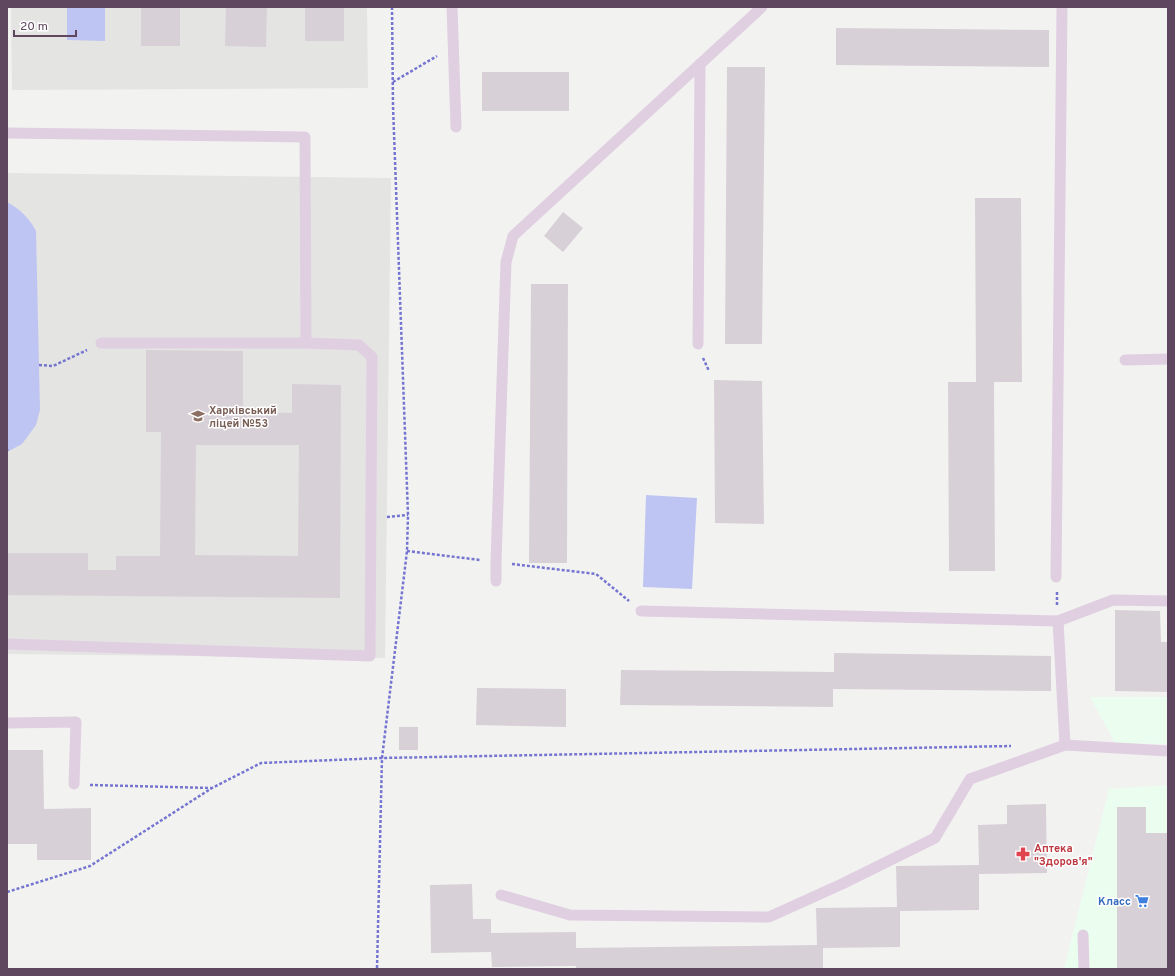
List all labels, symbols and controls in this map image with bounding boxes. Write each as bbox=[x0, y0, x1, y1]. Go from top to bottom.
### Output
scale bar bbox=[14, 12, 76, 38]
text: 20 m bbox=[20, 19, 48, 35]
place label: Харківський ліцей №53 bbox=[209, 404, 277, 431]
school or university icon: Харківський ліцей №53 bbox=[190, 408, 206, 424]
place label: Аптека "Здоров'я" bbox=[1034, 842, 1093, 869]
pharmacy icon: Аптека "Здоров'я" bbox=[1015, 846, 1031, 862]
supermarket icon: Класс bbox=[1134, 893, 1150, 909]
place label: Класс bbox=[1098, 895, 1131, 909]

